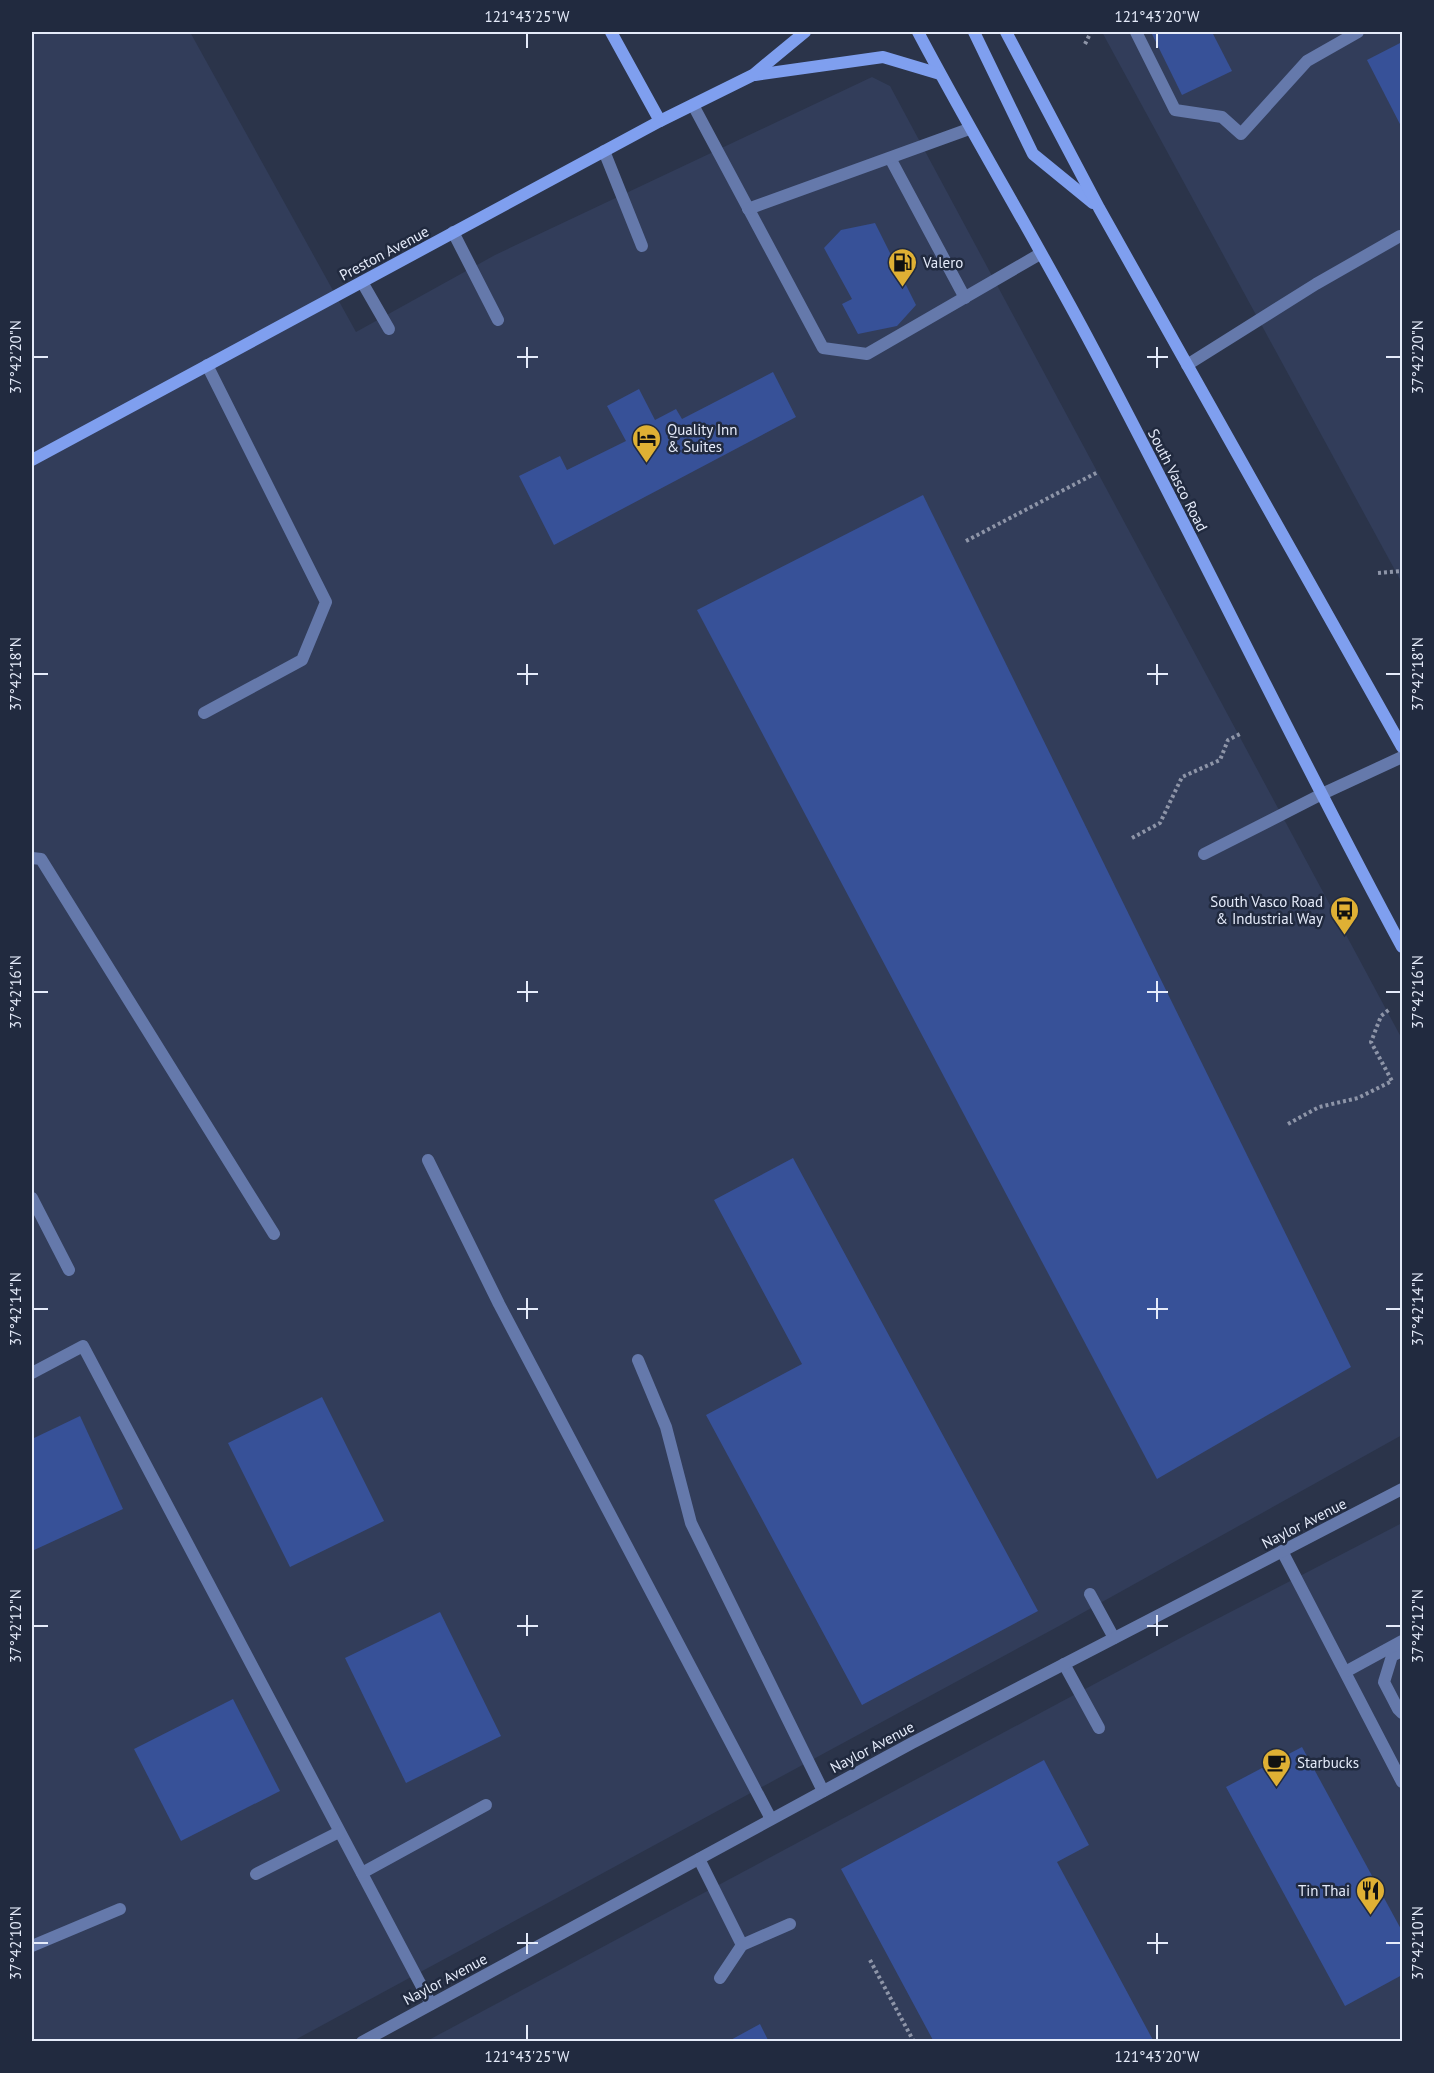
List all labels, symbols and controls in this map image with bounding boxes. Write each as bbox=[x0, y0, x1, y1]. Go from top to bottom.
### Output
text: 121°43'25"W bbox=[485, 7, 570, 26]
text: 121°43'20"W bbox=[1115, 7, 1200, 26]
street label: Preston Avenue bbox=[336, 222, 432, 284]
fuel station icon: Valero bbox=[886, 246, 918, 288]
place label: Valero bbox=[922, 253, 963, 272]
text: 37°42'20"N bbox=[6, 320, 25, 394]
text: 37°42'20"N bbox=[1408, 320, 1427, 394]
place label: Quality Inn & Suites bbox=[667, 420, 738, 456]
hotel icon: Quality Inn & Suites bbox=[630, 422, 662, 464]
street label: South Vasco Road bbox=[1144, 425, 1212, 535]
text: 37°42'18"N bbox=[6, 637, 25, 711]
text: 37°42'18"N bbox=[1408, 637, 1427, 711]
place label: South Vasco Road & Industrial Way bbox=[1210, 892, 1323, 928]
bus stop icon: South Vasco Road & Industrial Way bbox=[1328, 894, 1360, 936]
text: 37°42'16"N bbox=[6, 955, 25, 1029]
text: 37°42'16"N bbox=[1408, 955, 1427, 1029]
text: 37°42'14"N bbox=[6, 1272, 25, 1346]
text: 37°42'14"N bbox=[1408, 1272, 1427, 1346]
street label: Naylor Avenue bbox=[1259, 1494, 1349, 1552]
text: 37°42'12"N bbox=[6, 1589, 25, 1663]
text: 37°42'12"N bbox=[1408, 1589, 1427, 1663]
street label: Naylor Avenue bbox=[827, 1717, 917, 1777]
cafe icon: Starbucks bbox=[1260, 1746, 1292, 1788]
place label: Starbucks bbox=[1297, 1753, 1359, 1772]
restaurant icon: Tin Thai bbox=[1355, 1874, 1387, 1916]
place label: Tin Thai bbox=[1298, 1881, 1350, 1900]
text: 37°42'10"N bbox=[6, 1906, 25, 1980]
text: 37°42'10"N bbox=[1408, 1906, 1427, 1980]
street label: Naylor Avenue bbox=[400, 1949, 490, 2009]
text: 121°43'25"W bbox=[485, 2047, 570, 2066]
text: 121°43'20"W bbox=[1115, 2047, 1200, 2066]

